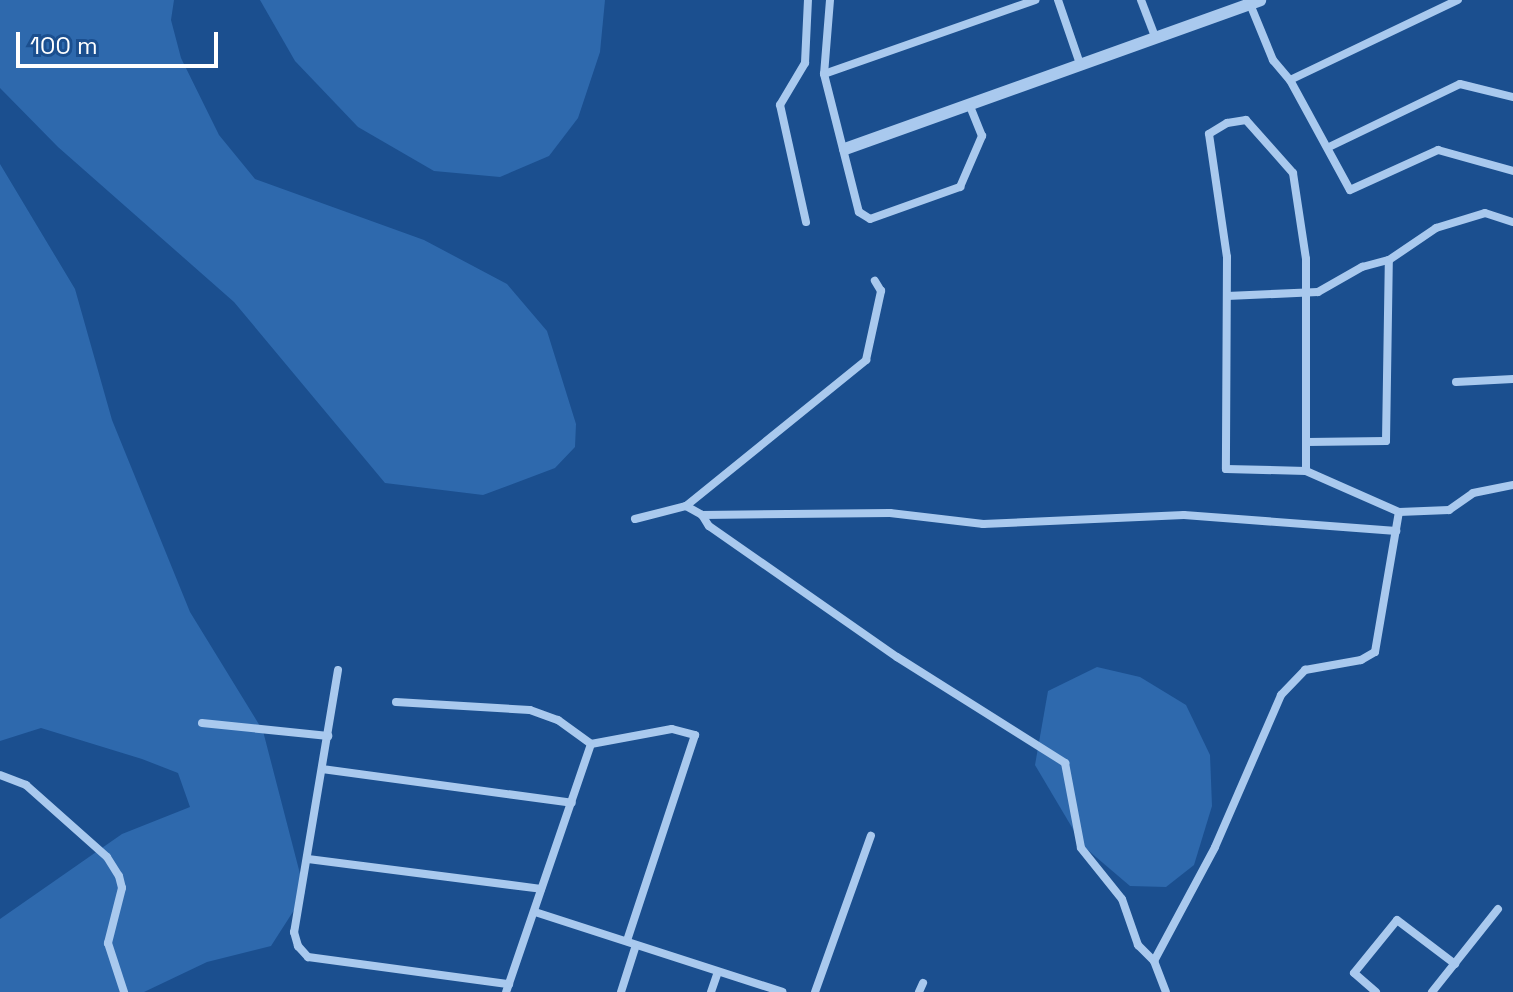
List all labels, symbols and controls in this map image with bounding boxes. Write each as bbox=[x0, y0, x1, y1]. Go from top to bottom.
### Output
scale bar bbox=[20, 16, 222, 66]
text: 100 m bbox=[30, 30, 98, 61]

